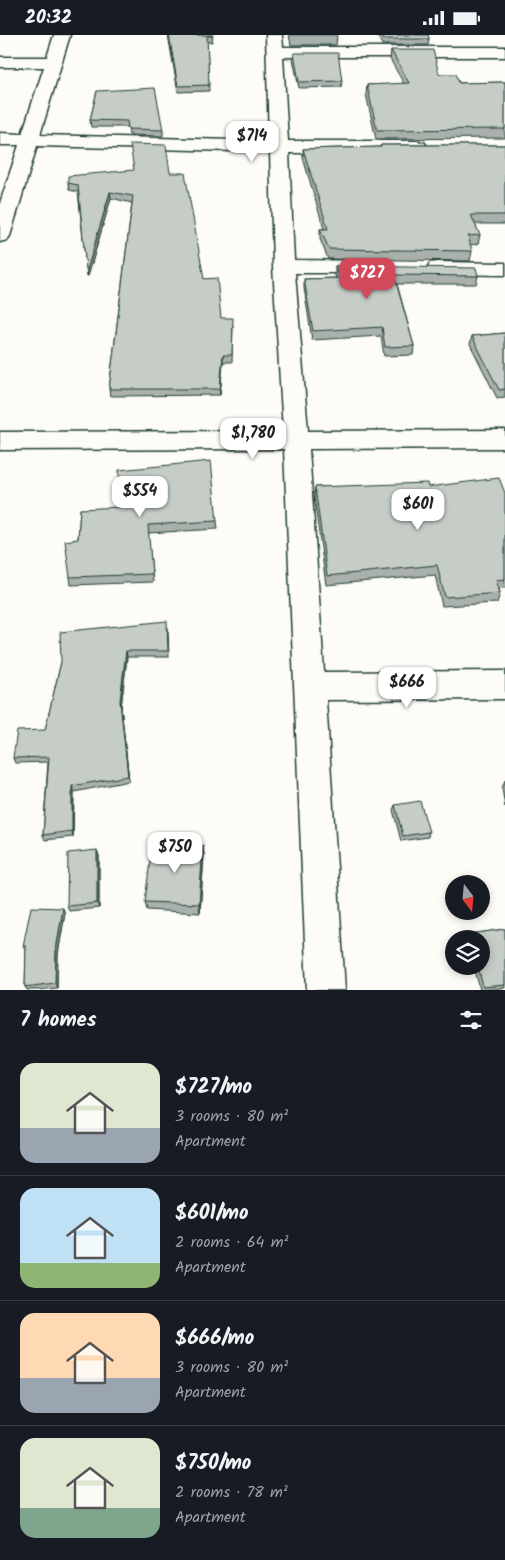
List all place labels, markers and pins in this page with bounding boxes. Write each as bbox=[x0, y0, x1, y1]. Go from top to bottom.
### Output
pin: $714 bbox=[222, 121, 282, 163]
pin: $727 bbox=[337, 257, 397, 300]
pin: $1,780 bbox=[212, 417, 294, 460]
pin: $554 bbox=[110, 475, 170, 518]
pin: $601 bbox=[388, 489, 448, 531]
pin: $666 bbox=[377, 667, 437, 709]
pin: $750 bbox=[145, 831, 205, 874]

